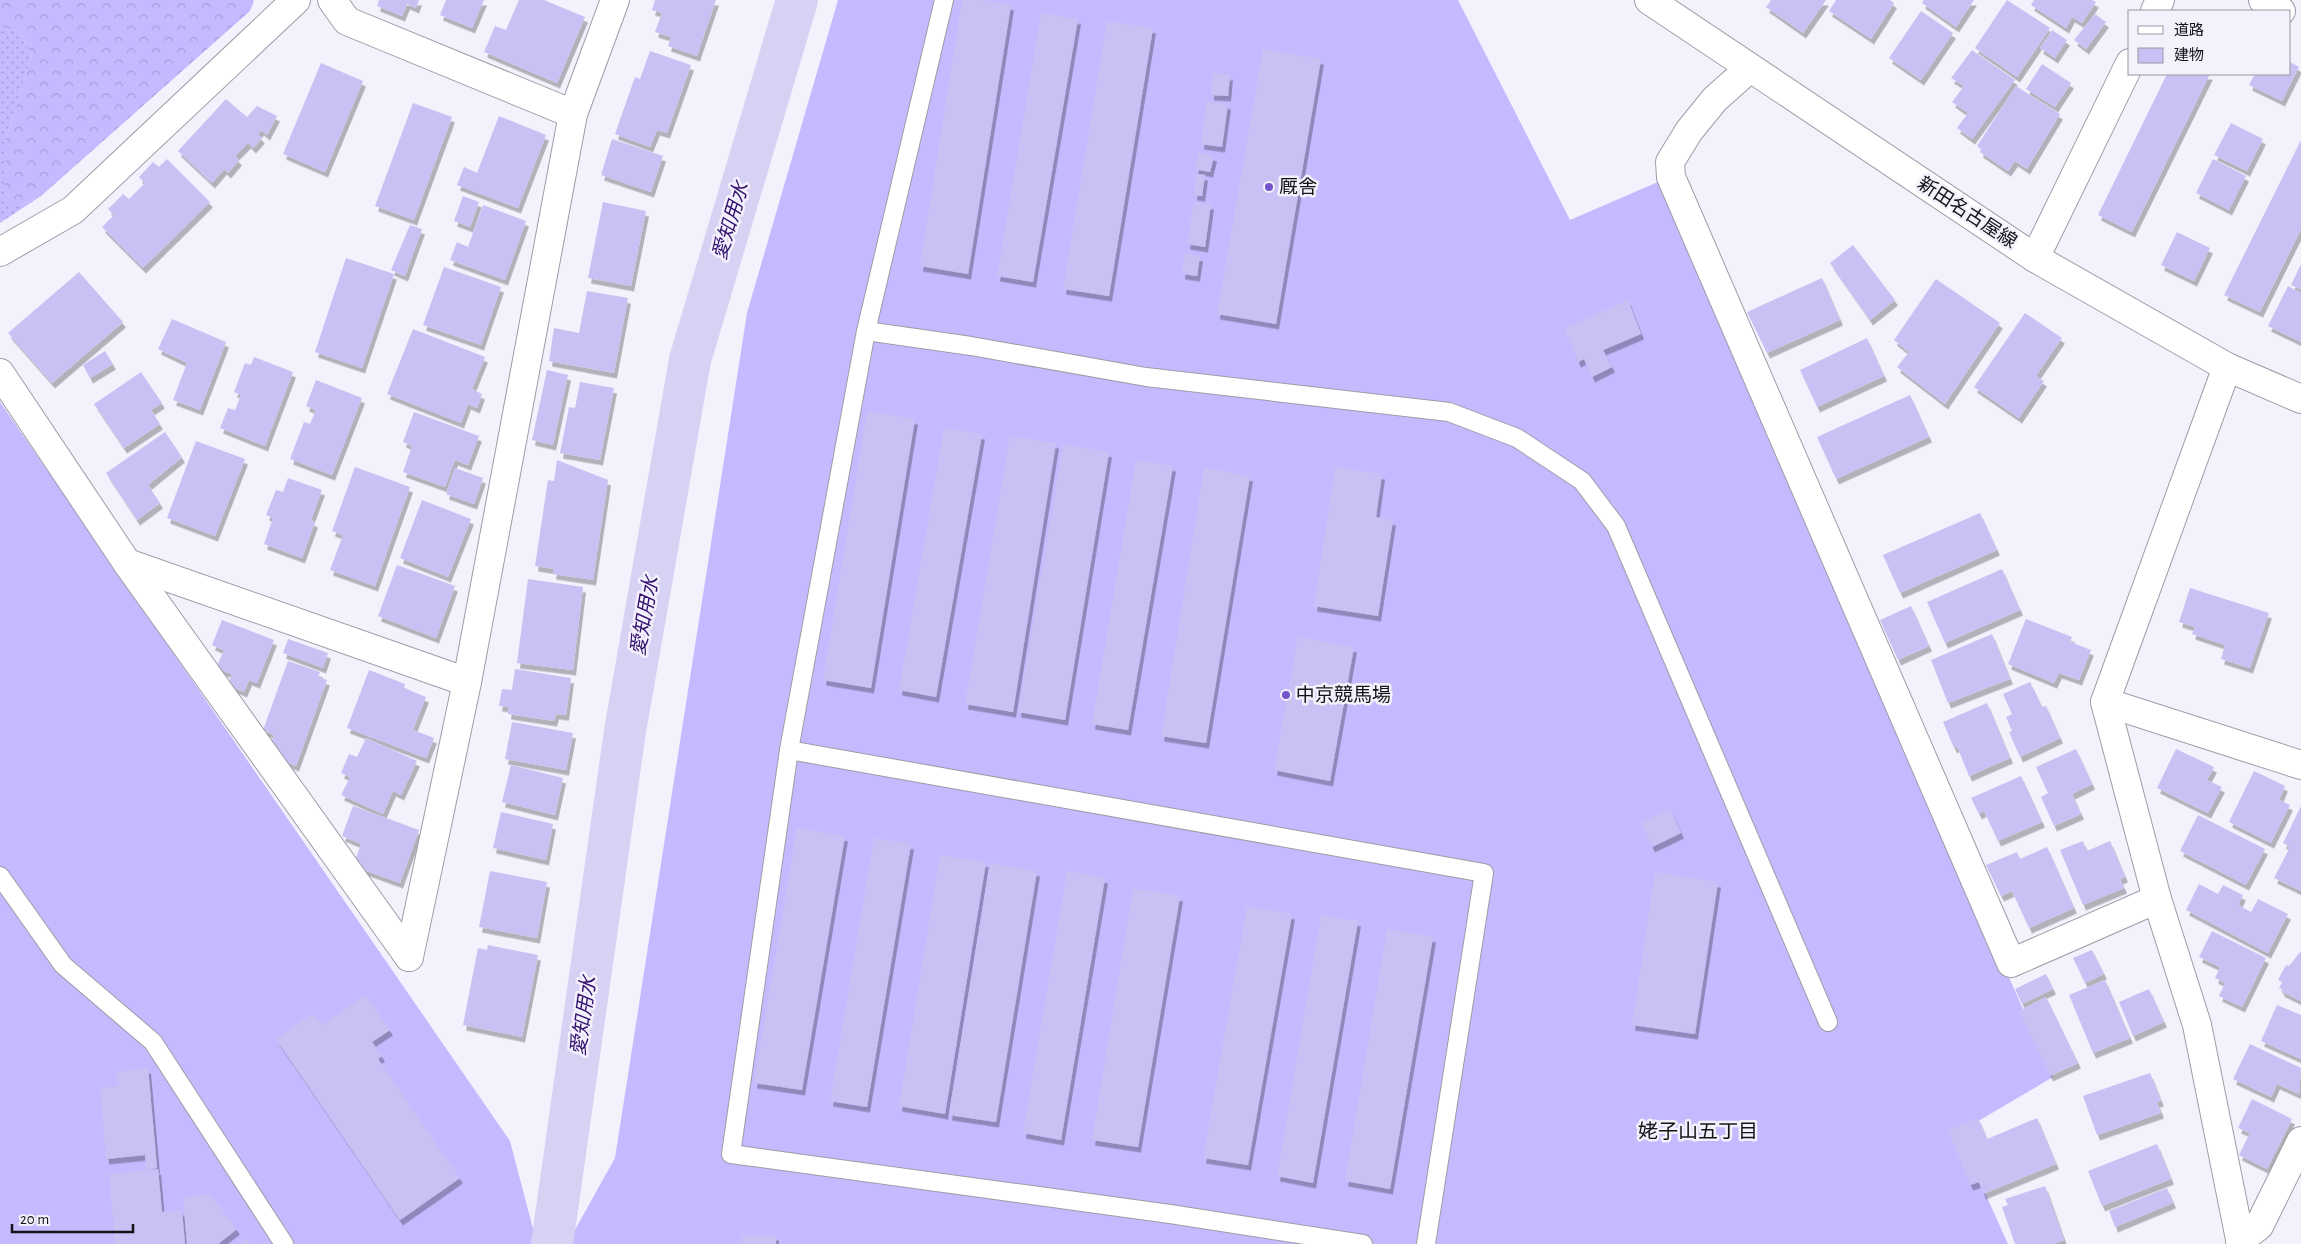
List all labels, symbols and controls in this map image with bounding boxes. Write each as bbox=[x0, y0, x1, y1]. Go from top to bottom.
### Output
legend bbox=[2128, 10, 2291, 75]
text: 道路 bbox=[2174, 22, 2204, 38]
text: 建物 bbox=[2174, 47, 2204, 63]
street label: 新田名古屋線 bbox=[1914, 172, 2021, 252]
place label: 厩舎 bbox=[1279, 177, 1317, 197]
water label: 愛知用水 bbox=[709, 178, 753, 262]
marker: 厩舎 bbox=[1263, 181, 1275, 193]
water label: 愛知用水 bbox=[627, 573, 662, 657]
place label: 中京競馬場 bbox=[1296, 684, 1391, 705]
marker: 中京競馬場 bbox=[1280, 689, 1292, 701]
water label: 愛知用水 bbox=[568, 973, 600, 1057]
district label: 姥子山五丁目 bbox=[1638, 1121, 1758, 1142]
scale bar bbox=[12, 1202, 134, 1234]
text: 20 m bbox=[20, 1212, 49, 1227]

